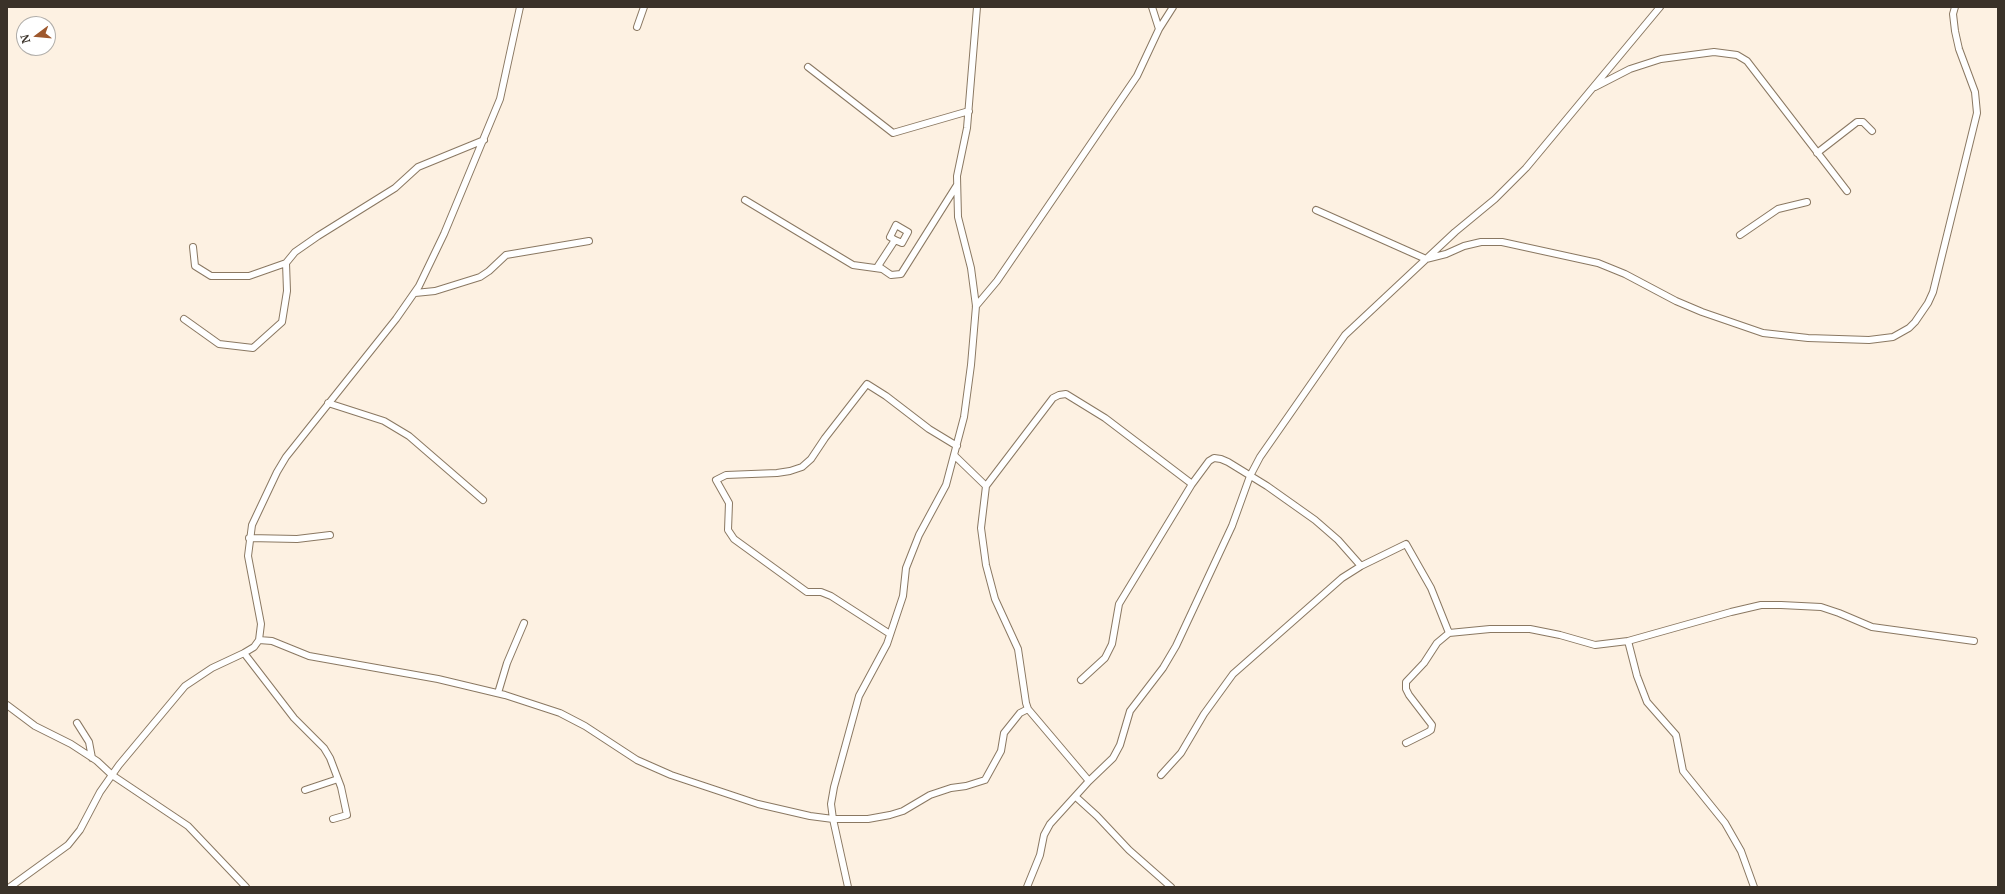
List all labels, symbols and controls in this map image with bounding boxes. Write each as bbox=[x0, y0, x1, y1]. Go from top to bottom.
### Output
north arrow bbox=[16, 16, 56, 56]
text: N bbox=[17, 33, 33, 45]

